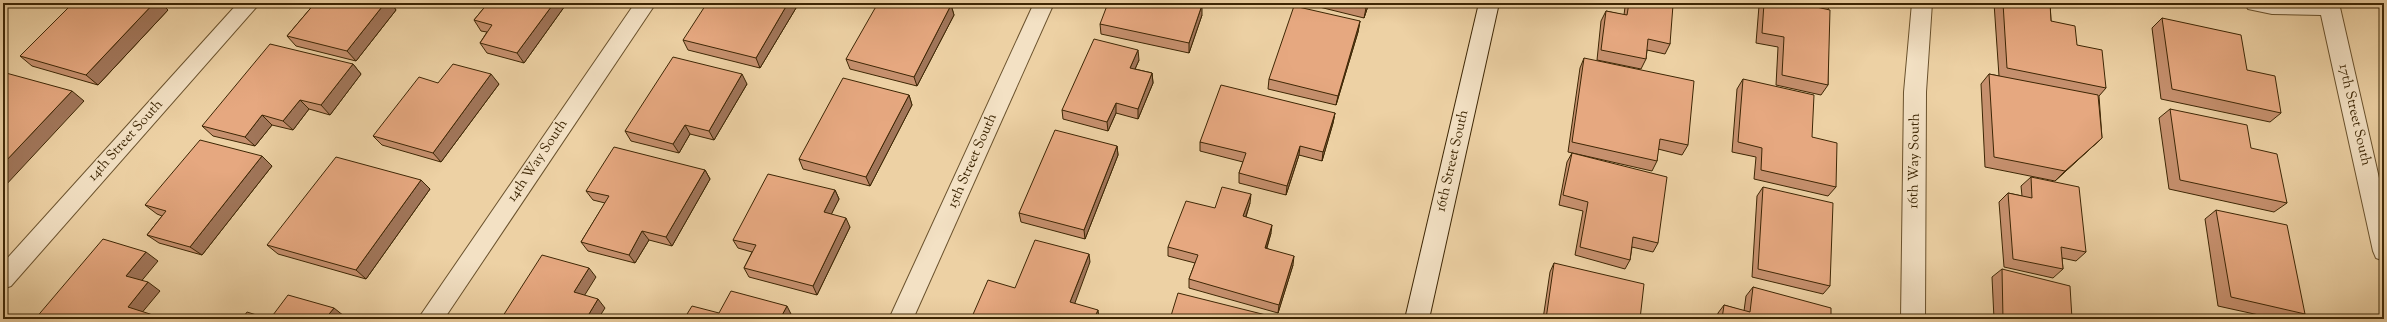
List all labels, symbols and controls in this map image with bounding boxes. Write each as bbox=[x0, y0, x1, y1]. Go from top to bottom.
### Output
street label: 17th Street South bbox=[2333, 62, 2375, 168]
street label: 14th Street South bbox=[84, 96, 168, 186]
street label: 16th Street South bbox=[1432, 108, 1474, 214]
street label: 15th Street South bbox=[943, 110, 1003, 212]
street label: 16th Way South bbox=[1904, 113, 1926, 209]
street label: 14th Way South bbox=[503, 116, 573, 206]

